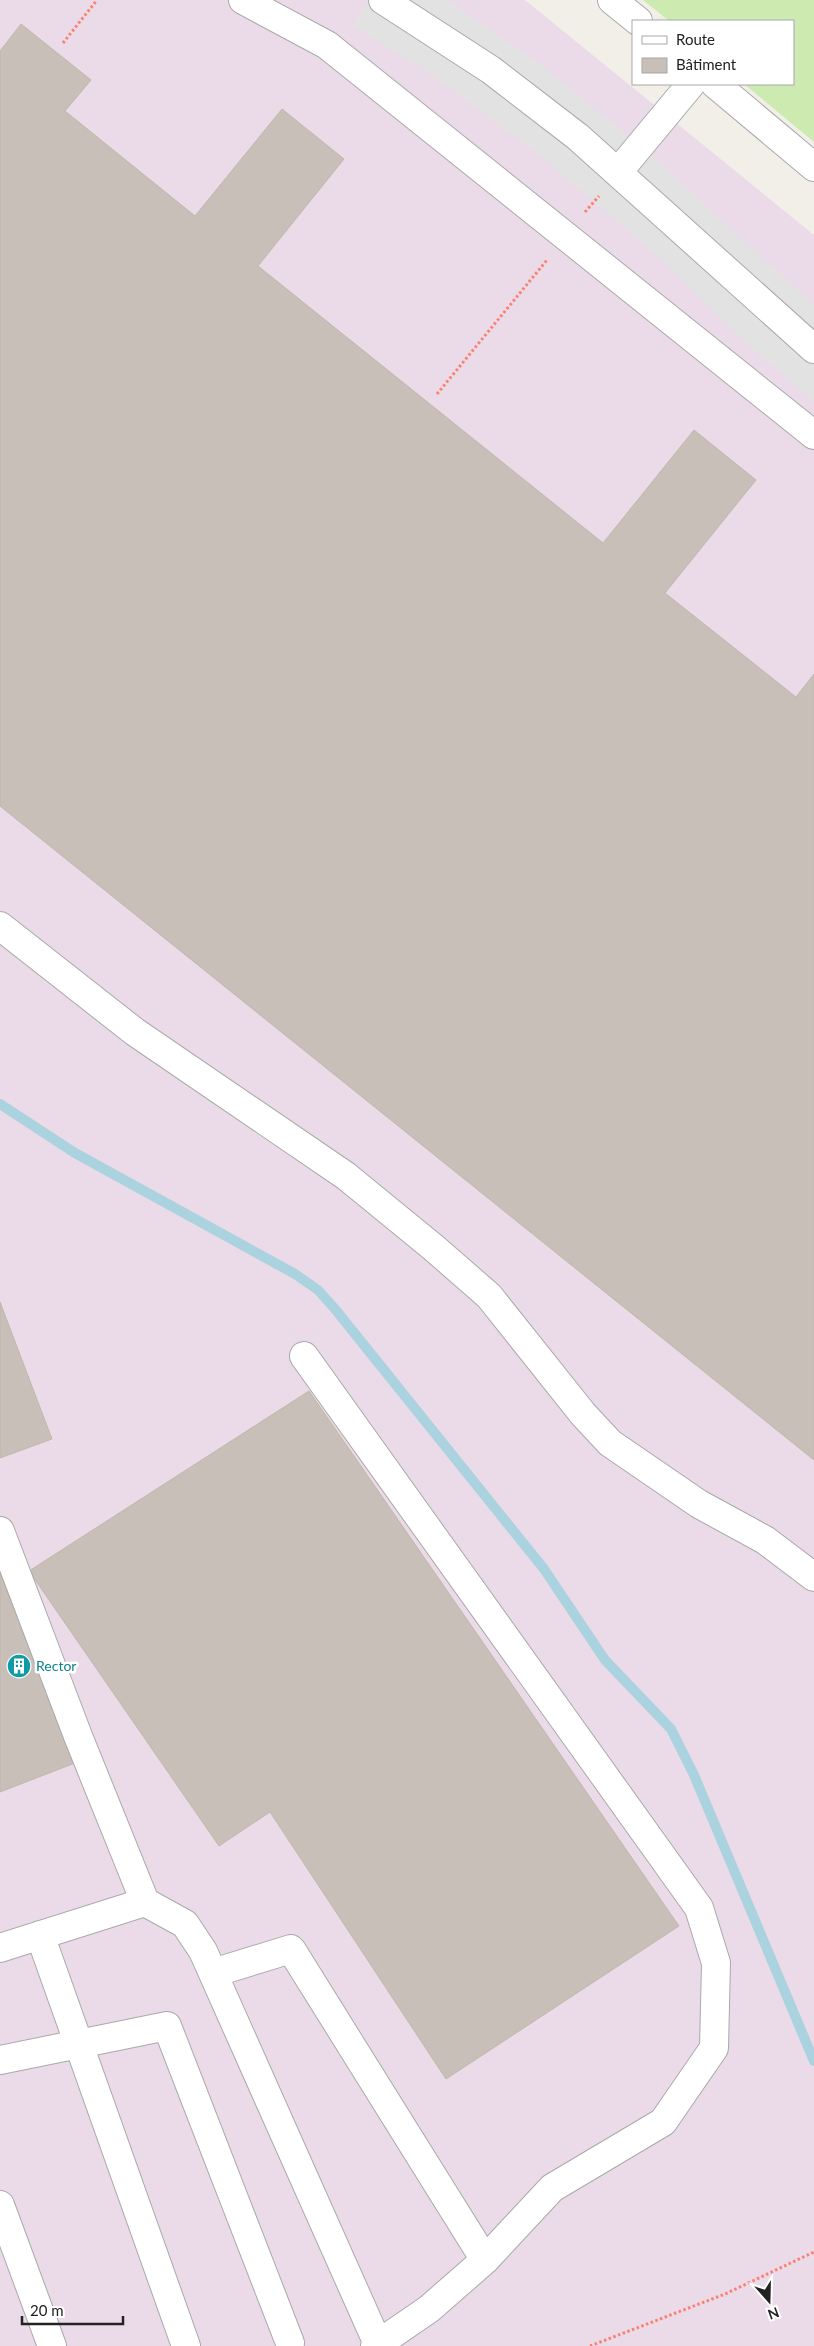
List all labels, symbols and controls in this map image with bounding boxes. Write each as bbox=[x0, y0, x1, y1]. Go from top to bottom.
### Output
legend bbox=[632, 20, 794, 85]
text: Route bbox=[676, 30, 715, 48]
text: Bâtiment bbox=[676, 55, 737, 73]
building icon: Rector bbox=[6, 1653, 32, 1679]
place label: Rector bbox=[36, 1657, 76, 1674]
north arrow bbox=[744, 2276, 794, 2326]
scale bar bbox=[22, 2294, 124, 2326]
text: 20 m bbox=[30, 2301, 64, 2319]
text: N bbox=[766, 2304, 782, 2324]

